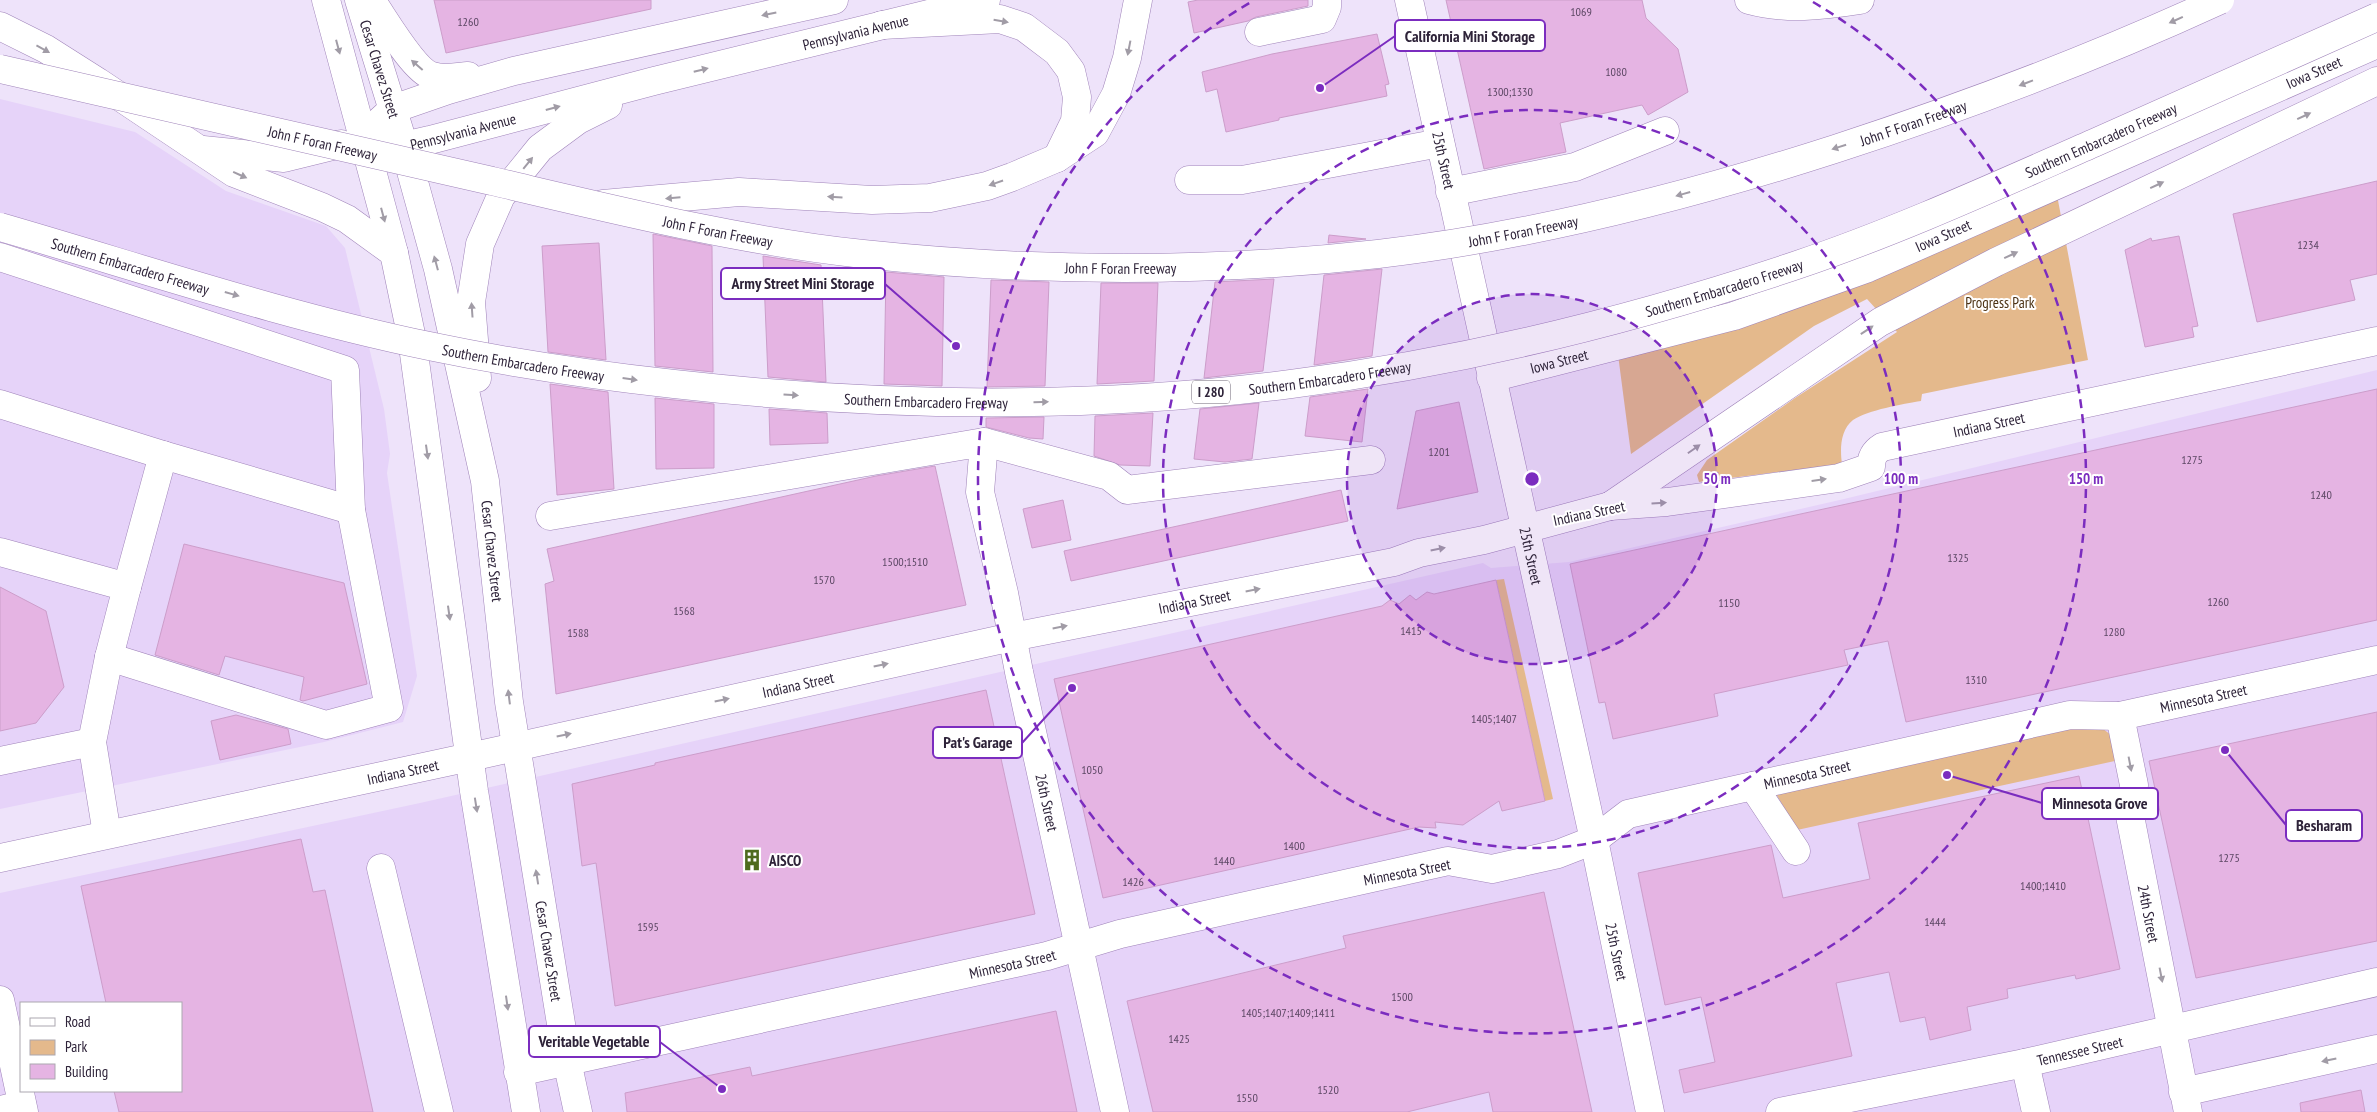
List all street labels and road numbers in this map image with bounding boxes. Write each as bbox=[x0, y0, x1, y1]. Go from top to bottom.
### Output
street label: Pennsylvania Avenue bbox=[801, 10, 910, 54]
street label: Cesar Chavez Street bbox=[356, 17, 404, 120]
street label: Iowa Street bbox=[2283, 51, 2344, 92]
street label: John F Foran Freeway bbox=[1856, 95, 1969, 150]
street label: Southern Embarcadero Freeway bbox=[2022, 98, 2180, 182]
street label: Pennsylvania Avenue bbox=[408, 108, 518, 154]
street label: John F Foran Freeway bbox=[265, 121, 380, 164]
street label: 25th Street bbox=[1429, 130, 1460, 191]
street label: John F Foran Freeway bbox=[660, 211, 775, 251]
street label: John F Foran Freeway bbox=[1466, 211, 1580, 251]
street label: Iowa Street bbox=[1912, 214, 1974, 256]
street label: Southern Embarcadero Freeway bbox=[49, 233, 212, 299]
street label: Southern Embarcadero Freeway bbox=[1643, 254, 1806, 321]
street label: John F Foran Freeway bbox=[1064, 258, 1177, 277]
street label: Southern Embarcadero Freeway bbox=[441, 339, 606, 385]
street label: Iowa Street bbox=[1528, 344, 1590, 377]
street label: Southern Embarcadero Freeway bbox=[1247, 356, 1413, 398]
road number: I 280 bbox=[1192, 381, 1230, 404]
street label: Southern Embarcadero Freeway bbox=[844, 389, 1008, 412]
street label: Indiana Street bbox=[1951, 407, 2026, 441]
street label: Indiana Street bbox=[1551, 496, 1627, 530]
street label: Cesar Chavez Street bbox=[478, 499, 508, 603]
street label: 25th Street bbox=[1516, 525, 1547, 586]
street label: Indiana Street bbox=[1157, 585, 1232, 618]
street label: Indiana Street bbox=[760, 667, 836, 702]
street label: Minnesota Street bbox=[2158, 679, 2249, 716]
street label: Indiana Street bbox=[365, 755, 440, 788]
street label: Minnesota Street bbox=[1762, 755, 1852, 793]
street label: 26th Street bbox=[1032, 772, 1063, 833]
street label: Minnesota Street bbox=[1362, 854, 1452, 890]
street label: 24th Street bbox=[2134, 883, 2164, 944]
street label: Cesar Chavez Street bbox=[532, 899, 567, 1003]
street label: 25th Street bbox=[1602, 921, 1632, 982]
street label: Minnesota Street bbox=[967, 944, 1058, 982]
street label: Tennessee Street bbox=[2035, 1031, 2124, 1069]

